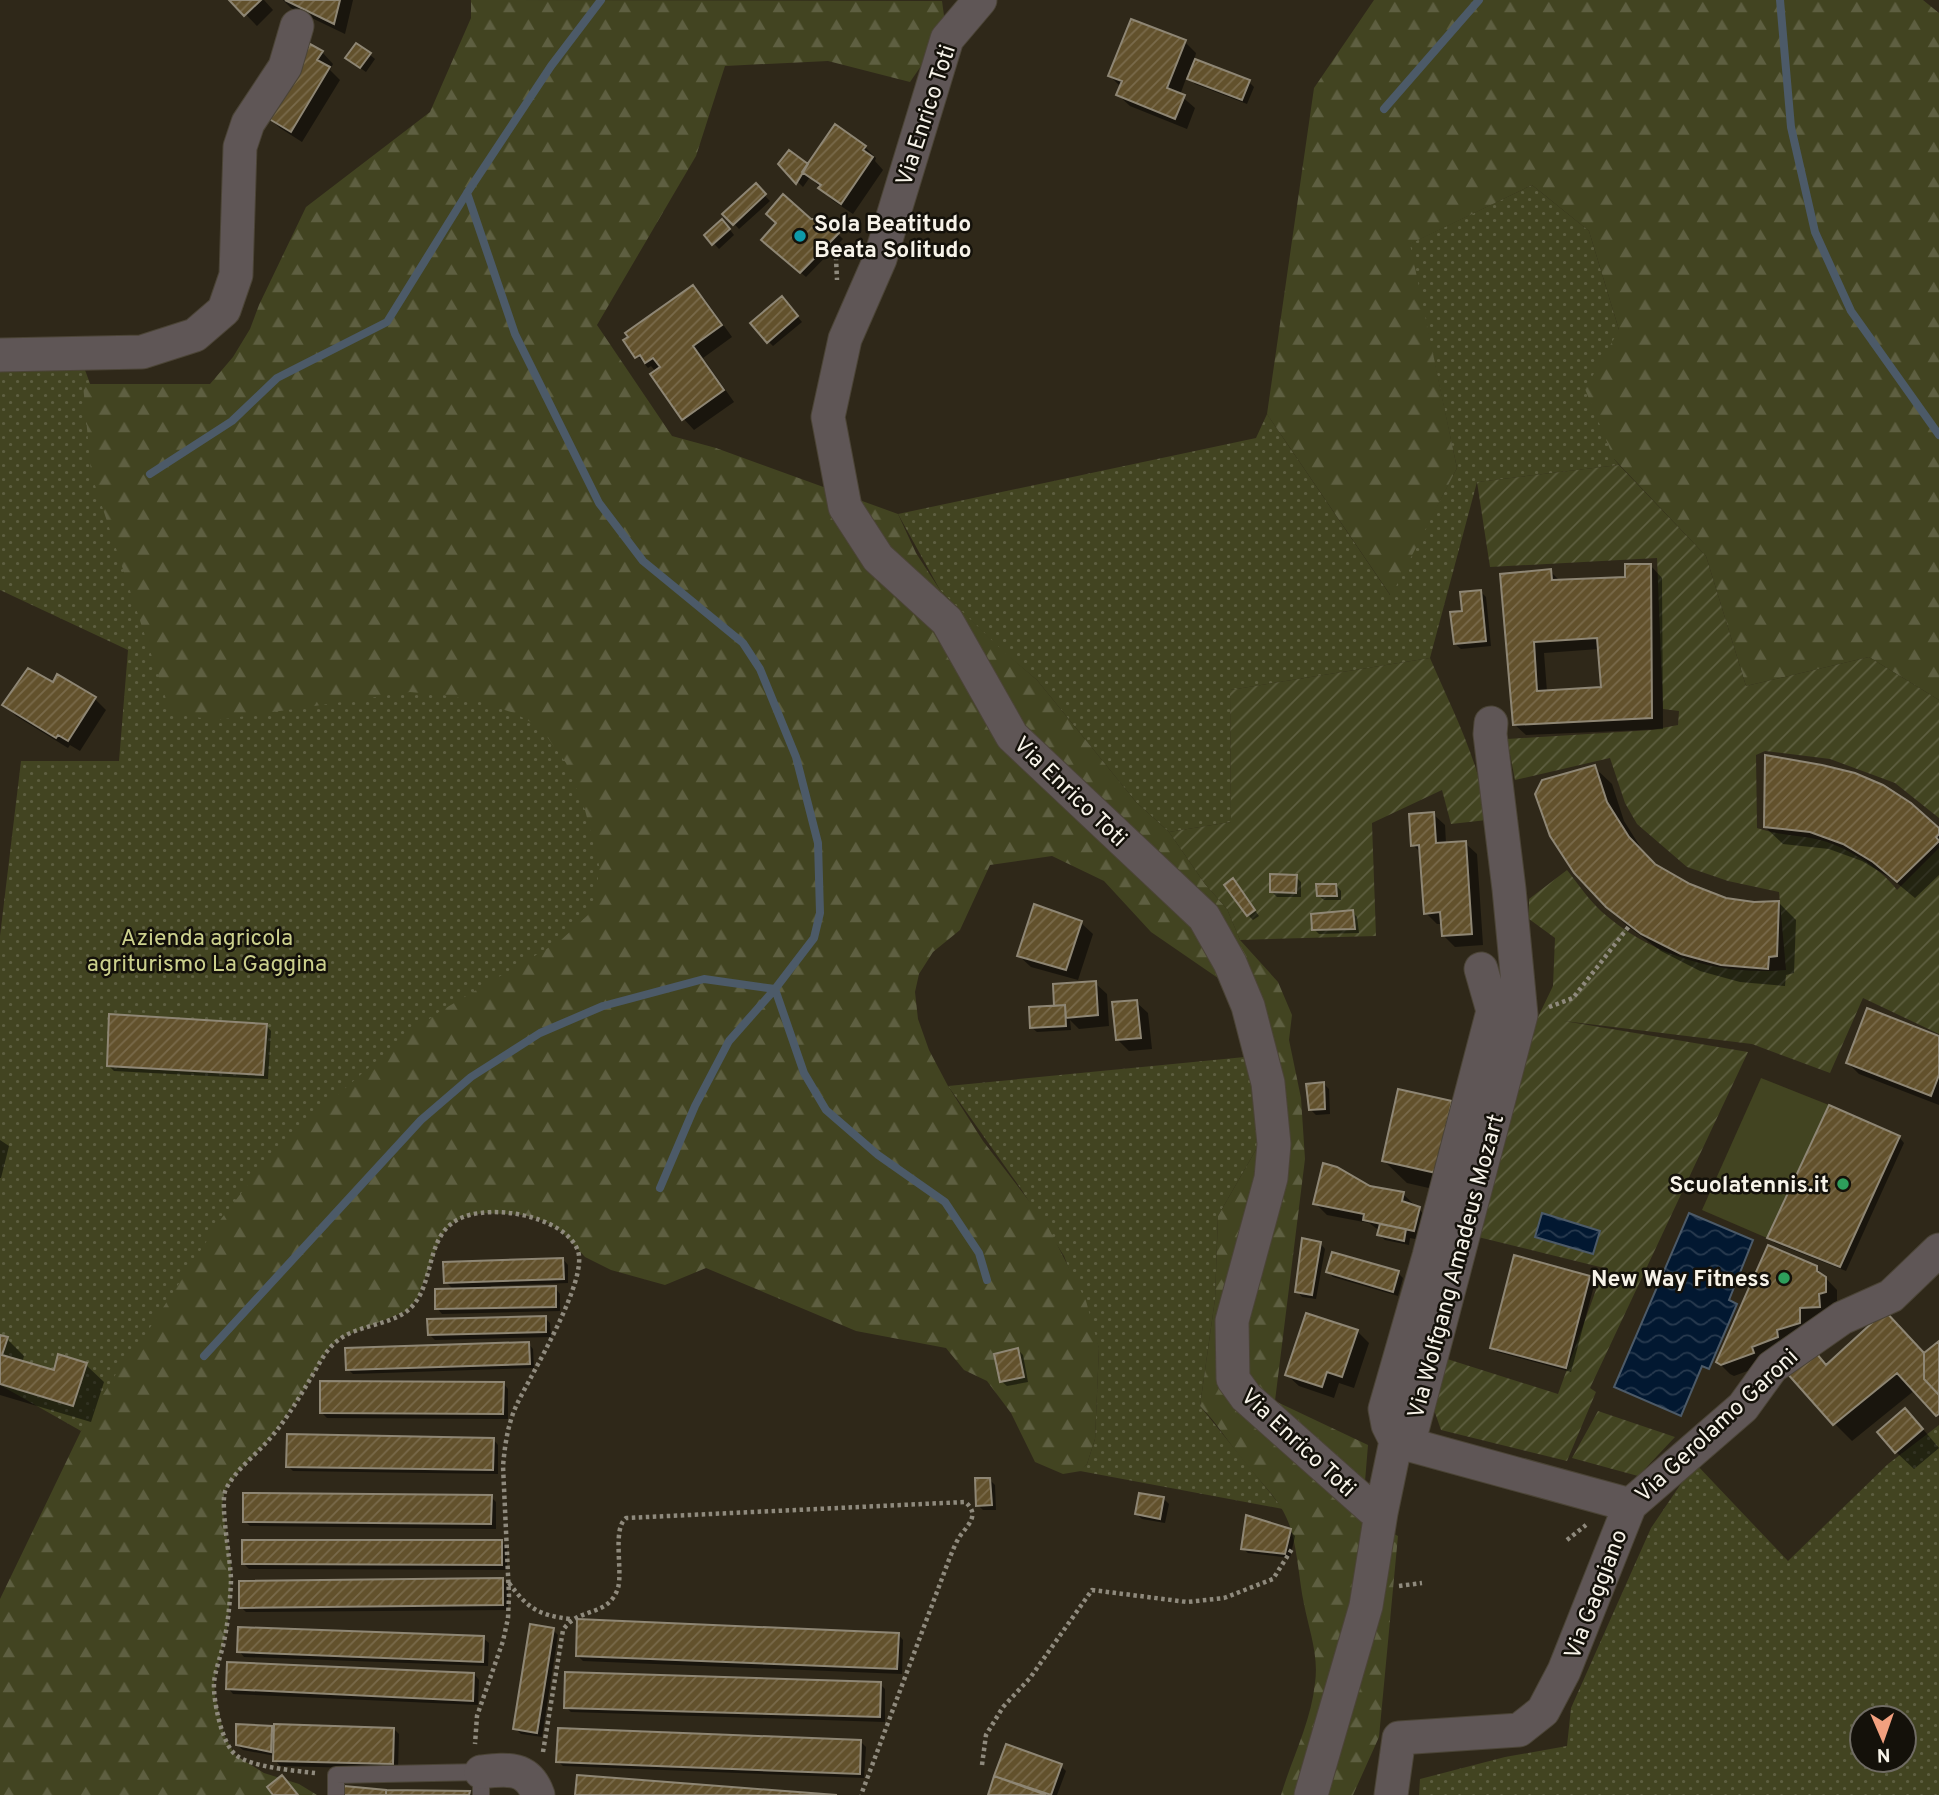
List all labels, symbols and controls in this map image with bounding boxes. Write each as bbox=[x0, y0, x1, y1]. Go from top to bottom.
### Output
street label: Via Enrico Toti bbox=[891, 41, 964, 190]
place label: Sola Beatitudo Beata Solitudo bbox=[814, 211, 972, 266]
marker: Sola Beatitudo Beata Solitudo bbox=[792, 228, 808, 244]
street label: Via Enrico Toti bbox=[1006, 731, 1132, 854]
park label: Azienda agricola agriturismo La Gaggina bbox=[87, 925, 327, 980]
street label: Via Wolfgang Amadeus Mozart bbox=[1403, 1111, 1512, 1422]
place label: Scuolatennis.it bbox=[1669, 1172, 1829, 1201]
marker: Scuolatennis.it bbox=[1835, 1176, 1851, 1192]
place label: New Way Fitness bbox=[1591, 1266, 1770, 1295]
marker: New Way Fitness bbox=[1776, 1270, 1792, 1286]
street label: Via Gerolamo Garoni bbox=[1630, 1344, 1805, 1510]
street label: Via Enrico Toti bbox=[1234, 1383, 1361, 1505]
street label: Via Gaggiano bbox=[1559, 1526, 1635, 1664]
north arrow bbox=[1848, 1704, 1918, 1774]
text: N bbox=[1876, 1742, 1891, 1766]

